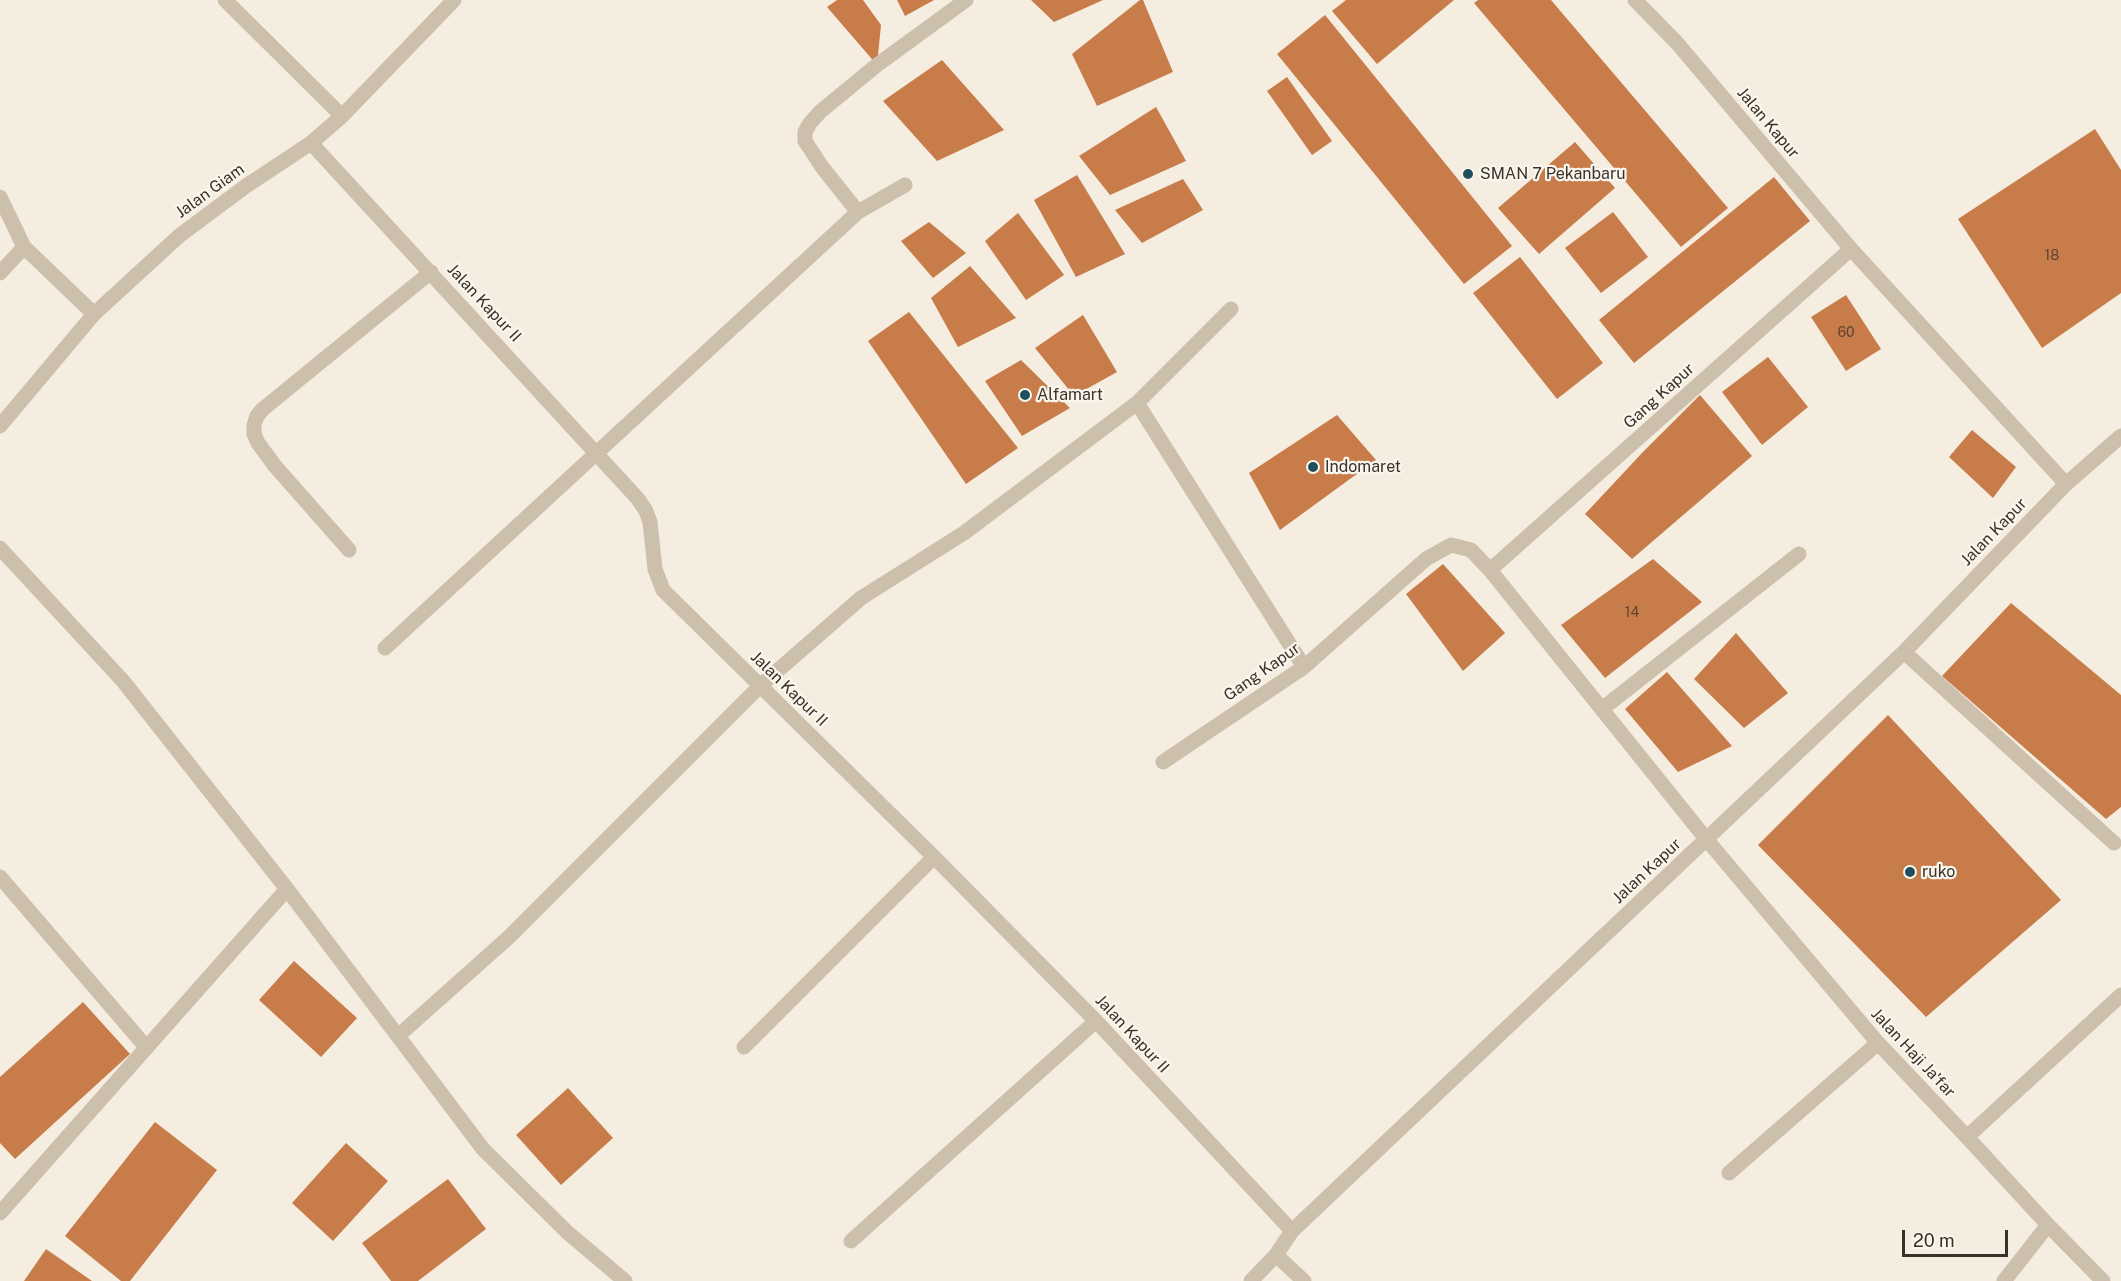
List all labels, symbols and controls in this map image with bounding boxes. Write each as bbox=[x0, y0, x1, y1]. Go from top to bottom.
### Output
street label: Jalan Kapur bbox=[1733, 84, 1803, 162]
street label: Jalan Giam bbox=[172, 160, 248, 222]
place label: SMAN 7 Pekanbaru bbox=[1480, 164, 1625, 184]
marker: SMAN 7 Pekanbaru bbox=[1461, 167, 1475, 181]
house number: 18 bbox=[2045, 248, 2059, 264]
street label: Jalan Kapur II bbox=[443, 260, 525, 346]
house number: 60 bbox=[1837, 325, 1855, 341]
street label: Gang Kapur bbox=[1620, 359, 1698, 433]
place label: Alfamart bbox=[1037, 385, 1103, 405]
marker: Alfamart bbox=[1018, 388, 1032, 402]
place label: Indomaret bbox=[1325, 457, 1401, 477]
marker: Indomaret bbox=[1306, 460, 1320, 474]
street label: Jalan Kapur bbox=[1957, 494, 2031, 570]
house number: 14 bbox=[1625, 605, 1639, 621]
street label: Gang Kapur bbox=[1220, 639, 1304, 705]
street label: Jalan Kapur II bbox=[747, 648, 831, 730]
street label: Jalan Kapur bbox=[1609, 834, 1685, 908]
place label: ruko bbox=[1922, 862, 1955, 882]
marker: ruko bbox=[1903, 865, 1917, 879]
street label: Jalan Kapur II bbox=[1091, 991, 1173, 1077]
street label: Jalan Haji Ja'far bbox=[1867, 1005, 1959, 1101]
scale bar bbox=[1905, 1218, 2012, 1256]
text: 20 m bbox=[1913, 1230, 1955, 1251]

